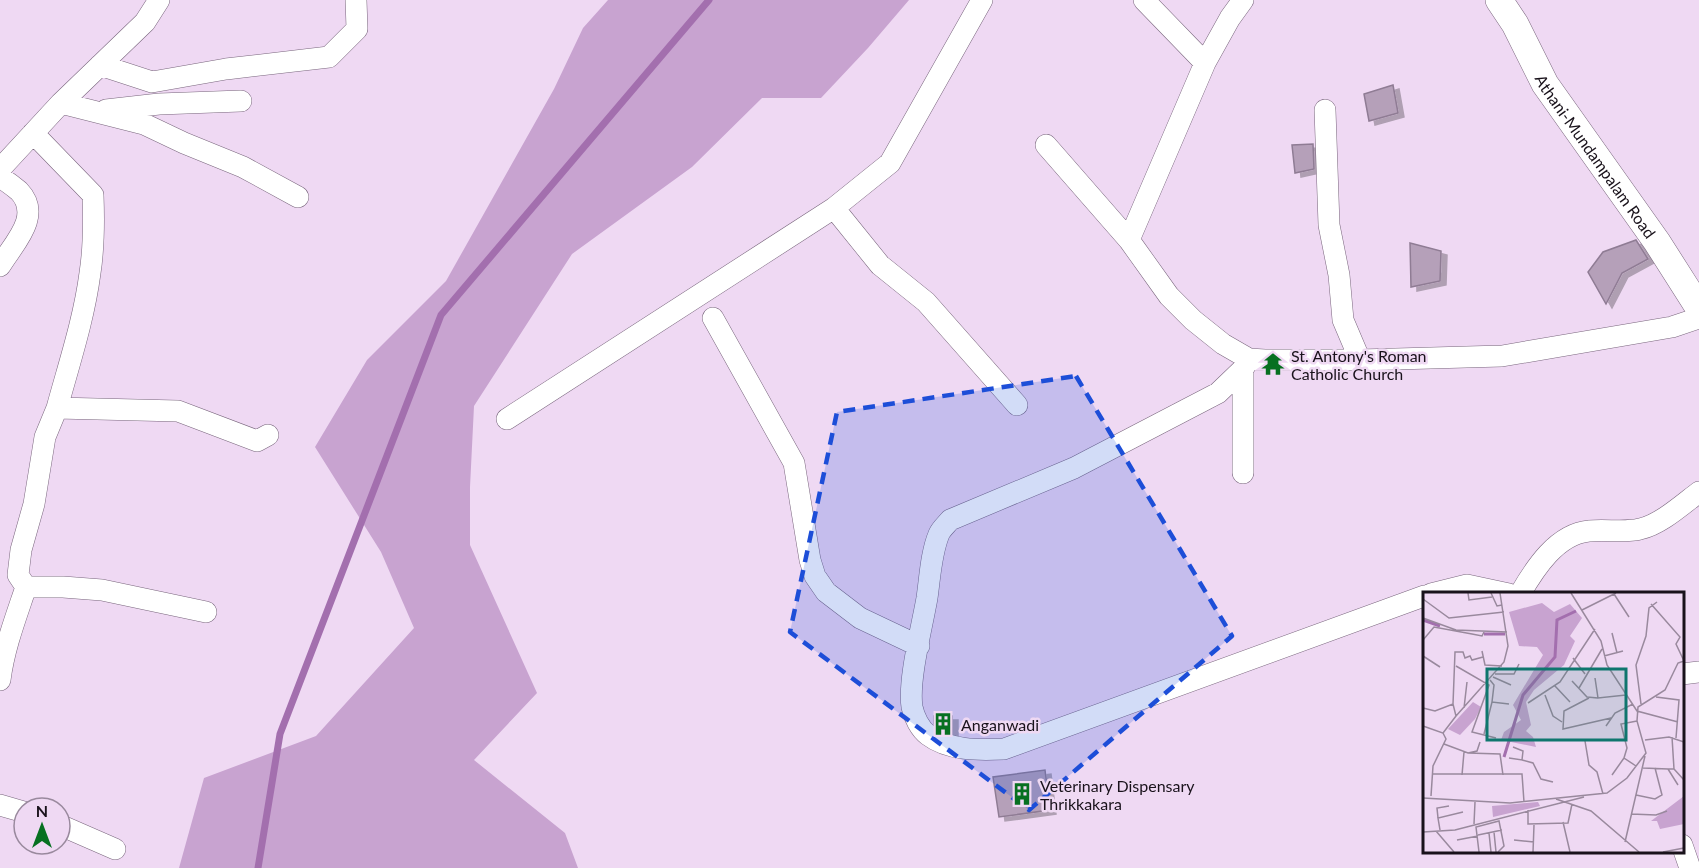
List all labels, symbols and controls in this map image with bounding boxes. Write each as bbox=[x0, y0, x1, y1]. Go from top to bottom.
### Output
street label: Athani-Mundampalam Road bbox=[1532, 71, 1660, 241]
place label: St. Antony's Roman Catholic Church bbox=[1291, 346, 1427, 383]
temple icon: St. Antony's Roman Catholic Church bbox=[1260, 351, 1286, 377]
inset map bbox=[1423, 592, 1684, 853]
building icon: Anganwadi bbox=[930, 711, 956, 737]
place label: Anganwadi bbox=[961, 715, 1039, 734]
place label: Veterinary Dispensary Thrikkakara bbox=[1040, 776, 1195, 813]
building icon: Veterinary Dispensary Thrikkakara bbox=[1009, 781, 1035, 807]
north arrow bbox=[12, 796, 72, 856]
text: N bbox=[36, 801, 48, 820]

